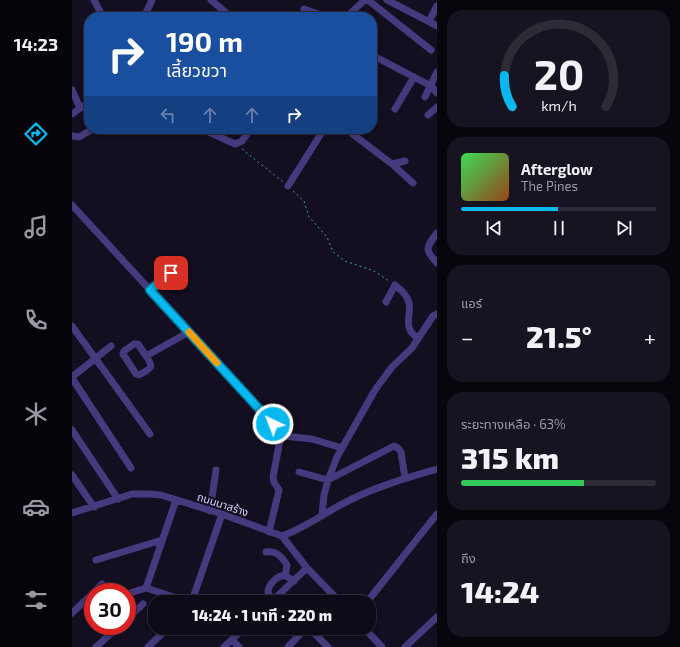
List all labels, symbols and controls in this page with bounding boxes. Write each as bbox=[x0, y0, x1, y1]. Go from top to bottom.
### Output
text: 190 m bbox=[166, 24, 243, 58]
icon: right bbox=[100, 28, 152, 80]
text: 14:23 bbox=[14, 33, 58, 55]
text: 20 bbox=[533, 48, 584, 98]
text: เลี้ยวขวา bbox=[166, 59, 227, 81]
text: km/h bbox=[541, 96, 576, 113]
icon: left bbox=[157, 104, 179, 126]
icon: ahead bbox=[199, 104, 221, 126]
icon: ahead bbox=[241, 104, 263, 126]
icon: right bbox=[283, 104, 305, 126]
icon: directions bbox=[22, 120, 50, 148]
text: Afterglow bbox=[521, 160, 593, 178]
text: The Pines bbox=[521, 178, 578, 194]
icon: music bbox=[22, 213, 50, 241]
icon: previous bbox=[483, 217, 505, 239]
icon: pause bbox=[548, 217, 570, 239]
icon: next bbox=[613, 217, 635, 239]
pin bbox=[154, 256, 188, 290]
icon: arrive bbox=[160, 262, 182, 284]
text: แอร์ bbox=[461, 295, 482, 311]
icon: phone bbox=[22, 306, 50, 334]
text: 21.5° bbox=[526, 318, 592, 354]
text: − bbox=[461, 324, 474, 350]
text: + bbox=[644, 324, 656, 350]
icon: climate bbox=[22, 400, 50, 428]
position arrow bbox=[252, 403, 294, 445]
text: ระยะทางเหลือ · 63% bbox=[461, 416, 566, 432]
text: 315 km bbox=[461, 439, 559, 475]
street label: ถนนนาสร้าง bbox=[196, 490, 250, 518]
icon: car bbox=[22, 493, 50, 521]
text: ถึง bbox=[461, 550, 476, 566]
text: 14:24 bbox=[461, 573, 539, 609]
speed limit sign: 30 bbox=[84, 583, 136, 635]
icon: filters bbox=[22, 586, 50, 614]
text: 14:24 · 1 นาที · 220 m bbox=[192, 606, 332, 624]

